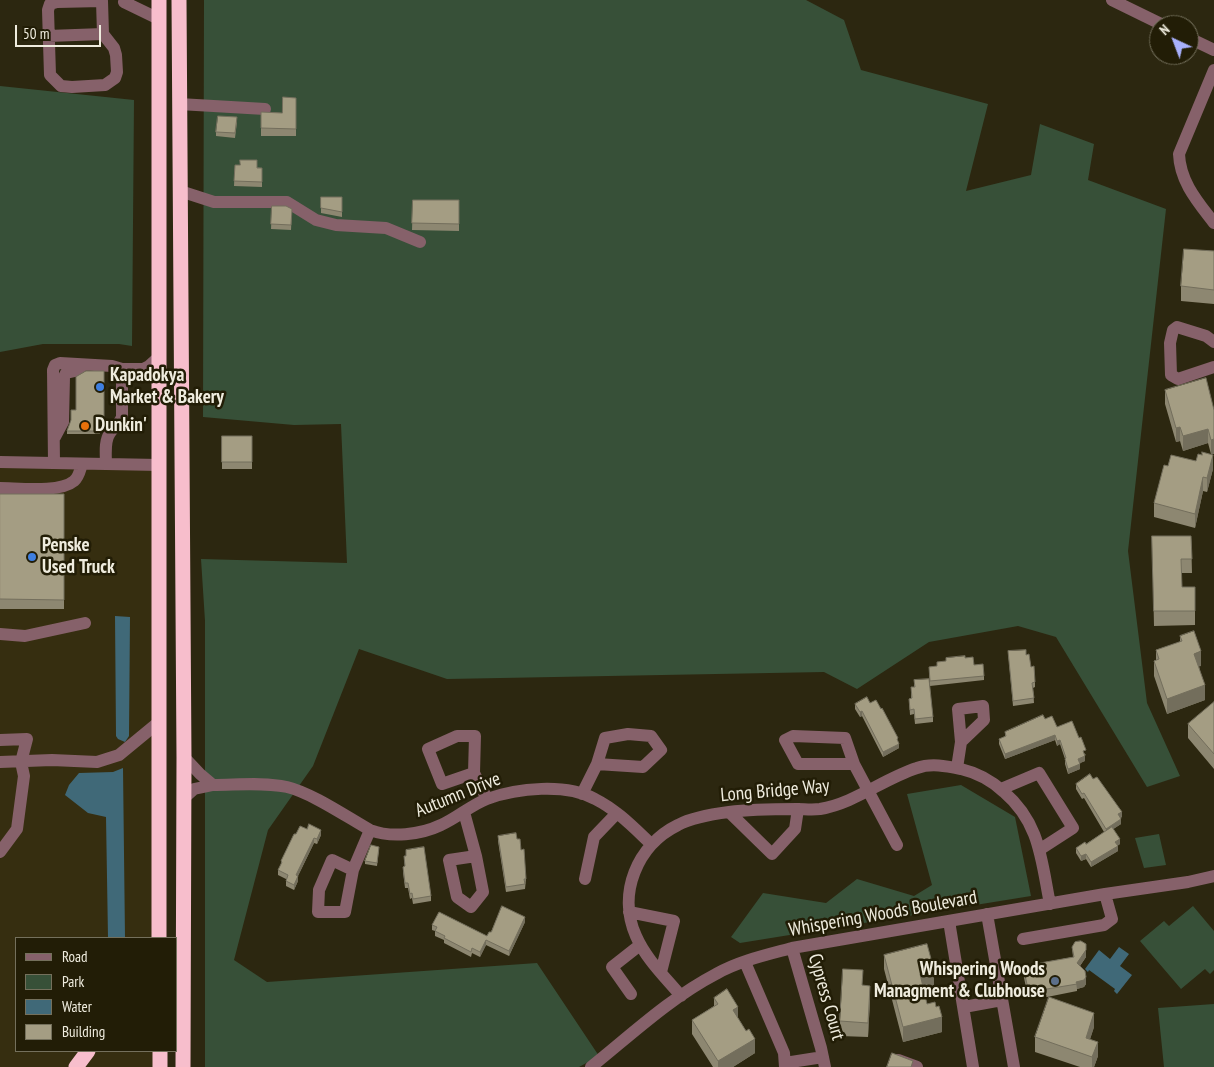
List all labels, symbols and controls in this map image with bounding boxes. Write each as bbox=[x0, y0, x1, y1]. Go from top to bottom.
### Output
scale bar bbox=[18, 15, 104, 47]
north arrow bbox=[1149, 15, 1199, 65]
text: N bbox=[1156, 21, 1173, 39]
text: 50 m bbox=[23, 24, 49, 43]
place label: Kapadokya Market & Bakery bbox=[110, 365, 224, 409]
marker: Kapadokya Market & Bakery bbox=[94, 381, 106, 393]
place label: Dunkin' bbox=[95, 415, 147, 437]
marker: Dunkin' bbox=[79, 420, 91, 432]
place label: Penske Used Truck bbox=[42, 535, 115, 579]
marker: Penske Used Truck bbox=[26, 551, 38, 563]
street label: Autumn Drive bbox=[412, 768, 504, 822]
street label: Long Bridge Way bbox=[720, 775, 830, 807]
street label: Whispering Woods Boulevard bbox=[787, 886, 979, 942]
legend bbox=[15, 937, 178, 1052]
text: Road bbox=[62, 947, 88, 966]
street label: Cypress Court bbox=[803, 951, 849, 1043]
place label: Whispering Woods Managment & Clubhouse bbox=[874, 959, 1045, 1003]
text: Park bbox=[62, 972, 84, 991]
marker: Whispering Woods Managment & Clubhouse bbox=[1049, 975, 1061, 987]
text: Water bbox=[62, 997, 92, 1016]
text: Building bbox=[62, 1022, 105, 1041]

